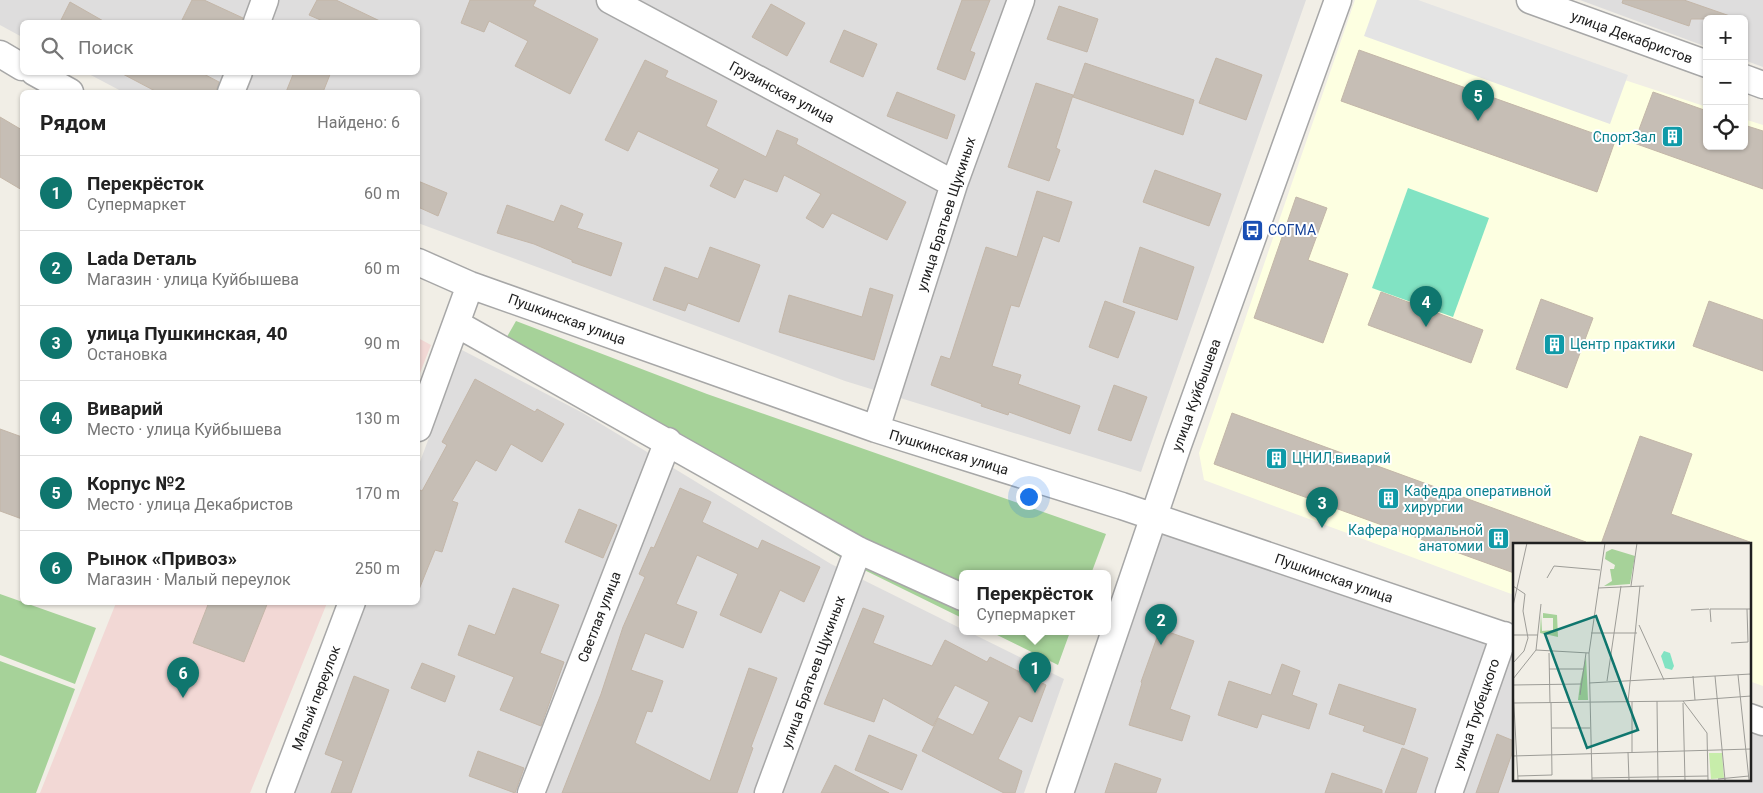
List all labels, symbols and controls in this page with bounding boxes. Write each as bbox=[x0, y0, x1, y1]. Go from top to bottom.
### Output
street label: улица Декабристов bbox=[1569, 8, 1695, 66]
map controls bbox=[1703, 15, 1748, 150]
button: + bbox=[1703, 15, 1748, 60]
search box bbox=[20, 20, 420, 75]
icon: search bbox=[38, 34, 66, 62]
text: Поиск bbox=[78, 36, 134, 59]
street label: Грузинская улица bbox=[727, 58, 837, 126]
button: − bbox=[1703, 60, 1748, 105]
pin: 5 bbox=[1462, 80, 1494, 121]
button: locate bbox=[1703, 105, 1748, 150]
text: Рядом bbox=[40, 111, 106, 135]
text: Найдено: 6 bbox=[317, 113, 400, 132]
building icon: СпортЗал bbox=[1660, 125, 1684, 149]
place label: СпортЗал bbox=[1593, 129, 1656, 145]
street label: улица Братьев Щукиных bbox=[914, 135, 979, 293]
text: Перекрёсток bbox=[87, 172, 204, 195]
text: 1 bbox=[51, 184, 61, 203]
text: 60 m bbox=[364, 184, 400, 203]
text: Супермаркет bbox=[87, 195, 186, 214]
bus stop icon: СОГМА bbox=[1240, 218, 1264, 242]
place label: СОГМА bbox=[1268, 222, 1316, 238]
text: Lada Dеталь bbox=[87, 247, 197, 270]
text: 2 bbox=[51, 259, 61, 278]
text: 60 m bbox=[364, 259, 400, 278]
text: Магазин · улица Куйбышева bbox=[87, 270, 299, 289]
pin: 4 bbox=[1410, 286, 1442, 327]
street label: Пушкинская улица bbox=[506, 290, 628, 348]
text: улица Пушкинская, 40 bbox=[87, 322, 288, 345]
building icon: Центр практики bbox=[1542, 332, 1566, 356]
text: 3 bbox=[51, 334, 61, 353]
text: 90 m bbox=[364, 334, 400, 353]
place label: Центр практики bbox=[1570, 336, 1675, 352]
street label: улица Куйбышева bbox=[1168, 337, 1224, 453]
text: Остановка bbox=[87, 345, 168, 364]
text: Виварий bbox=[87, 397, 163, 420]
text: 4 bbox=[51, 409, 61, 428]
text: 130 m bbox=[355, 409, 400, 428]
text: Место · улица Куйбышева bbox=[87, 420, 282, 439]
street label: Пушкинская улица bbox=[887, 426, 1011, 478]
building icon: ЦНИЛ,виварий bbox=[1264, 446, 1288, 470]
place label: ЦНИЛ,виварий bbox=[1292, 450, 1391, 466]
text: Корпус №2 bbox=[87, 472, 185, 495]
place label: Кафедра оперативной хирургии bbox=[1404, 483, 1551, 515]
text: 5 bbox=[51, 484, 61, 503]
text: 170 m bbox=[355, 484, 400, 503]
your location bbox=[1016, 484, 1042, 510]
pin: 3 bbox=[1306, 487, 1338, 528]
building icon: Кафедра оперативной хирургии bbox=[1376, 487, 1400, 511]
text: Место · улица Декабристов bbox=[87, 495, 293, 514]
place label: Кафера нормальной анатомии bbox=[1348, 522, 1483, 554]
building icon: Кафера нормальной анатомии bbox=[1487, 526, 1511, 550]
inset map bbox=[1513, 543, 1750, 780]
text: Рынок «Привоз» bbox=[87, 547, 237, 570]
street label: Пушкинская улица bbox=[1273, 550, 1395, 606]
text: 6 bbox=[51, 559, 61, 578]
text: 250 m bbox=[355, 559, 400, 578]
street label: Светлая улица bbox=[574, 569, 624, 665]
text: Магазин · Малый переулок bbox=[87, 570, 291, 589]
popup bbox=[959, 570, 1111, 635]
text: Перекрёсток bbox=[977, 582, 1093, 605]
street label: улица Братьев Щукиных bbox=[778, 594, 848, 750]
pin: 2 bbox=[1145, 604, 1177, 645]
text: Супермаркет bbox=[977, 605, 1075, 624]
street label: Малый переулок bbox=[289, 643, 344, 753]
pin: 1 bbox=[1019, 652, 1051, 693]
street label: улица Трубецкого bbox=[1450, 656, 1502, 772]
pin: 6 bbox=[167, 657, 199, 698]

